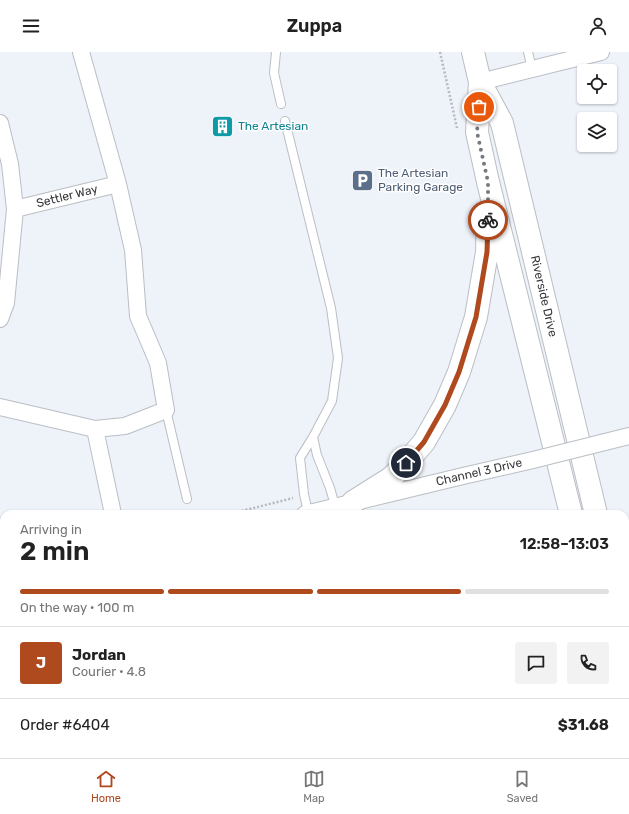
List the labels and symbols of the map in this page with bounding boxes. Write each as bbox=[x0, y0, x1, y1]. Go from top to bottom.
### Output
pin bbox=[462, 90, 496, 124]
building icon: The Artesian bbox=[209, 113, 235, 139]
place label: The Artesian bbox=[238, 119, 308, 133]
place label: The Artesian Parking Garage bbox=[378, 166, 463, 194]
parking icon: The Artesian Parking Garage bbox=[350, 167, 376, 193]
street label: Settler Way bbox=[35, 182, 99, 210]
courier bbox=[468, 200, 508, 240]
street label: Riverside Drive bbox=[528, 254, 560, 338]
pin bbox=[389, 446, 423, 480]
street label: Channel 3 Drive bbox=[435, 455, 524, 489]

